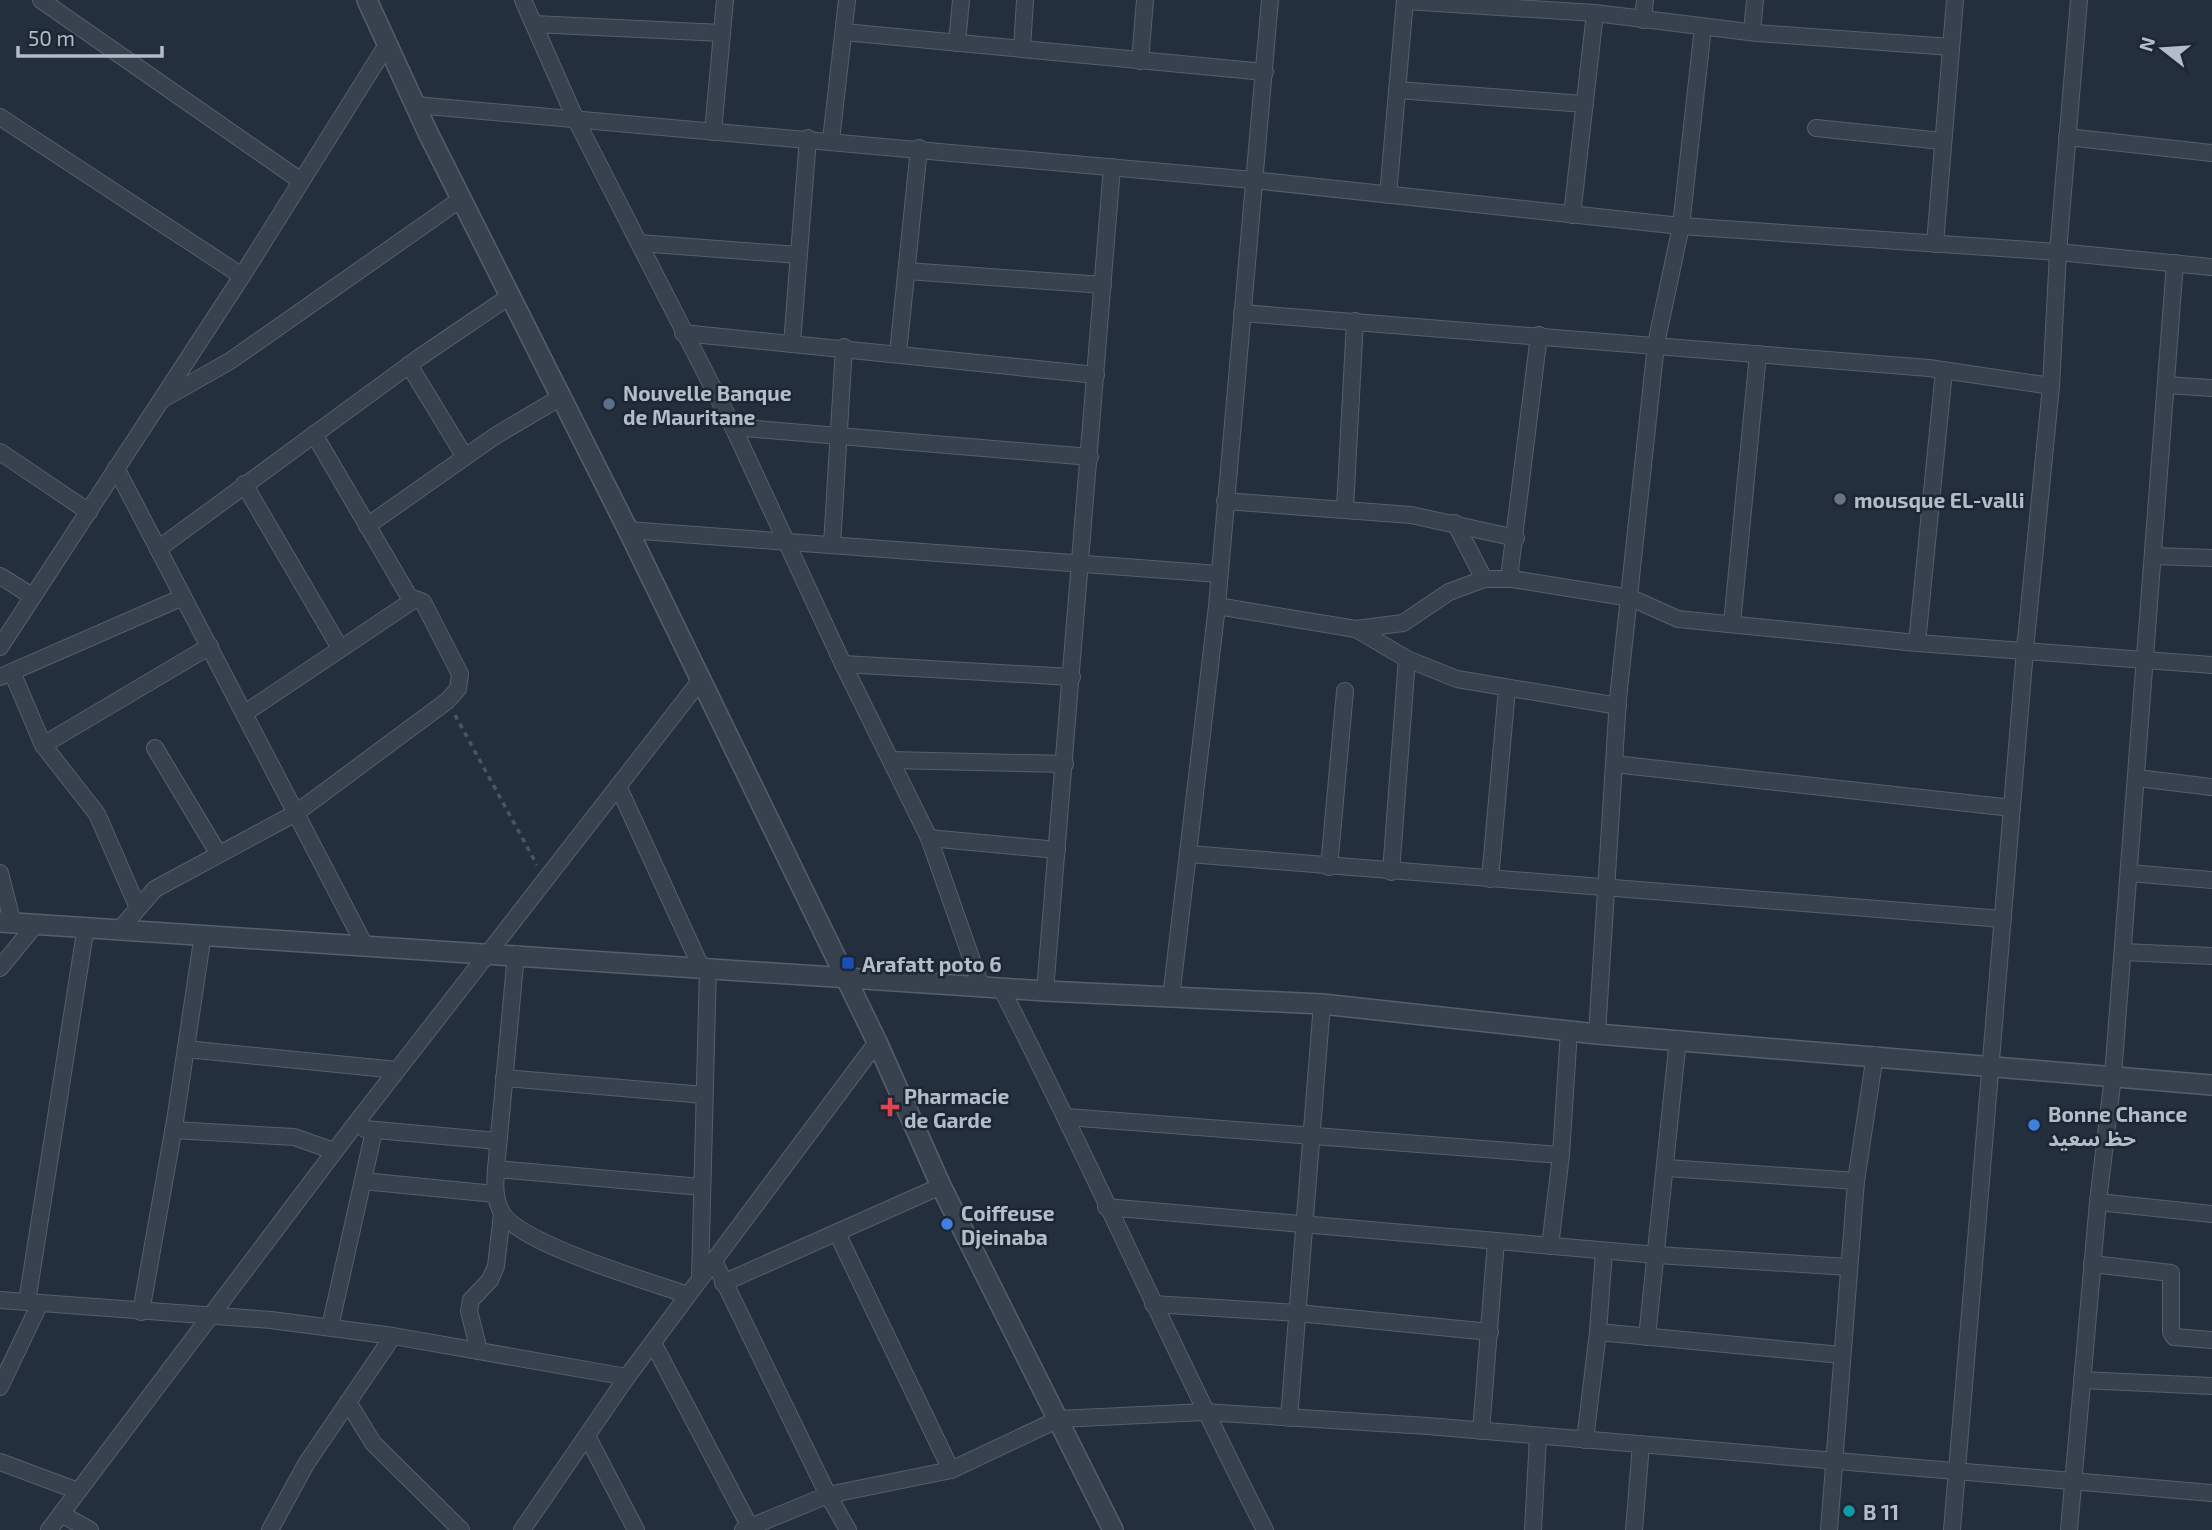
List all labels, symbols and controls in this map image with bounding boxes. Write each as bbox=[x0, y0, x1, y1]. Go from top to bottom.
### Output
scale bar bbox=[18, 14, 161, 58]
north arrow bbox=[2128, 14, 2198, 84]
text: 50 m bbox=[28, 25, 75, 50]
text: N bbox=[2133, 34, 2159, 54]
place label: Nouvelle Banque de Mauritane bbox=[623, 380, 792, 429]
marker: Nouvelle Banque de Mauritane bbox=[601, 396, 617, 412]
place label: mousque EL-valli bbox=[1854, 487, 2025, 512]
marker: mousque EL-valli bbox=[1832, 491, 1848, 507]
place label: Arafatt poto 6 bbox=[862, 951, 1002, 976]
marker: Arafatt poto 6 bbox=[840, 955, 856, 971]
place label: Pharmacie de Garde bbox=[904, 1083, 1009, 1132]
marker: Pharmacie de Garde bbox=[882, 1099, 898, 1115]
place label: Bonne Chance حظ سعيد bbox=[2048, 1101, 2188, 1151]
marker: Bonne Chance حظ سعيد bbox=[2026, 1117, 2042, 1133]
place label: Coiffeuse Djeinaba bbox=[961, 1200, 1055, 1249]
marker: Coiffeuse Djeinaba bbox=[939, 1216, 955, 1232]
place label: B 11 bbox=[1863, 1499, 1899, 1524]
marker: B 11 bbox=[1841, 1503, 1857, 1519]

